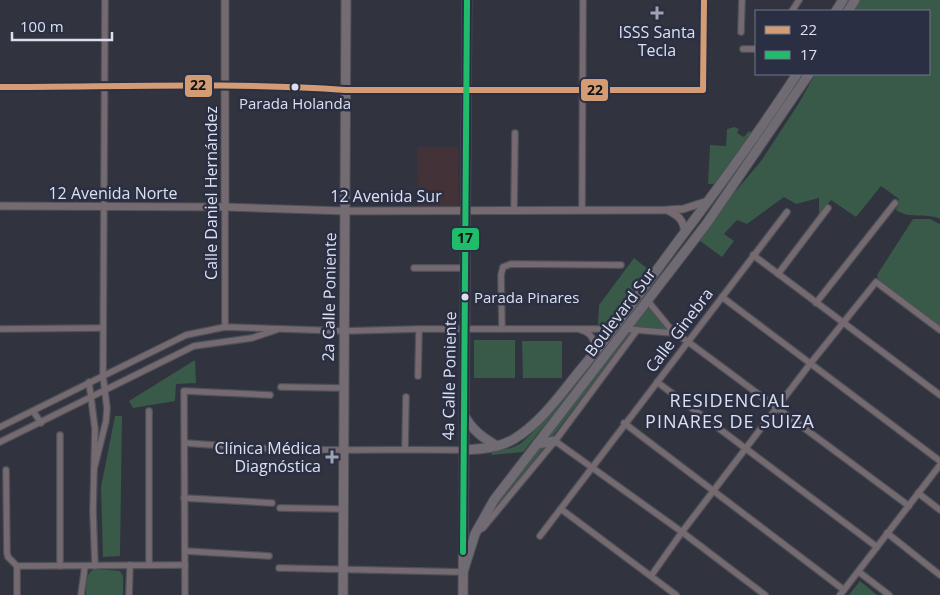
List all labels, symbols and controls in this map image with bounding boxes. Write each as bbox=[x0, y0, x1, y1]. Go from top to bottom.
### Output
marker: ISSS Santa Tecla bbox=[650, 6, 664, 20]
scale bar bbox=[12, 10, 112, 42]
legend bbox=[755, 10, 930, 75]
text: 100 m bbox=[20, 16, 64, 36]
text: 22 bbox=[800, 19, 817, 39]
place label: ISSS Santa Tecla bbox=[618, 21, 696, 61]
text: 17 bbox=[800, 44, 817, 64]
line badge: 22 bbox=[184, 74, 213, 98]
text: 22 bbox=[190, 75, 206, 94]
line badge: 22 bbox=[580, 78, 609, 102]
text: 22 bbox=[587, 80, 603, 99]
marker: Parada Holanda bbox=[290, 82, 300, 92]
place label: Parada Holanda bbox=[239, 93, 351, 113]
street label: Calle Daniel Hernández bbox=[200, 106, 222, 280]
street label: 12 Avenida Norte bbox=[48, 182, 178, 204]
street label: 12 Avenida Sur bbox=[330, 185, 442, 207]
line badge: 17 bbox=[451, 227, 480, 251]
text: 17 bbox=[457, 228, 473, 247]
street label: 2a Calle Poniente bbox=[317, 232, 341, 362]
street label: Boulevard Sur bbox=[580, 263, 661, 361]
street label: Calle Ginebra bbox=[640, 283, 718, 377]
place label: Parada Pinares bbox=[474, 287, 579, 307]
marker: Parada Pinares bbox=[460, 292, 470, 302]
street label: 4a Calle Poniente bbox=[437, 311, 461, 441]
district label: RESIDENCIAL PINARES DE SUIZA bbox=[645, 388, 815, 433]
place label: Clínica Médica Diagnóstica bbox=[215, 437, 321, 477]
marker: Clínica Médica Diagnóstica bbox=[325, 450, 339, 464]

